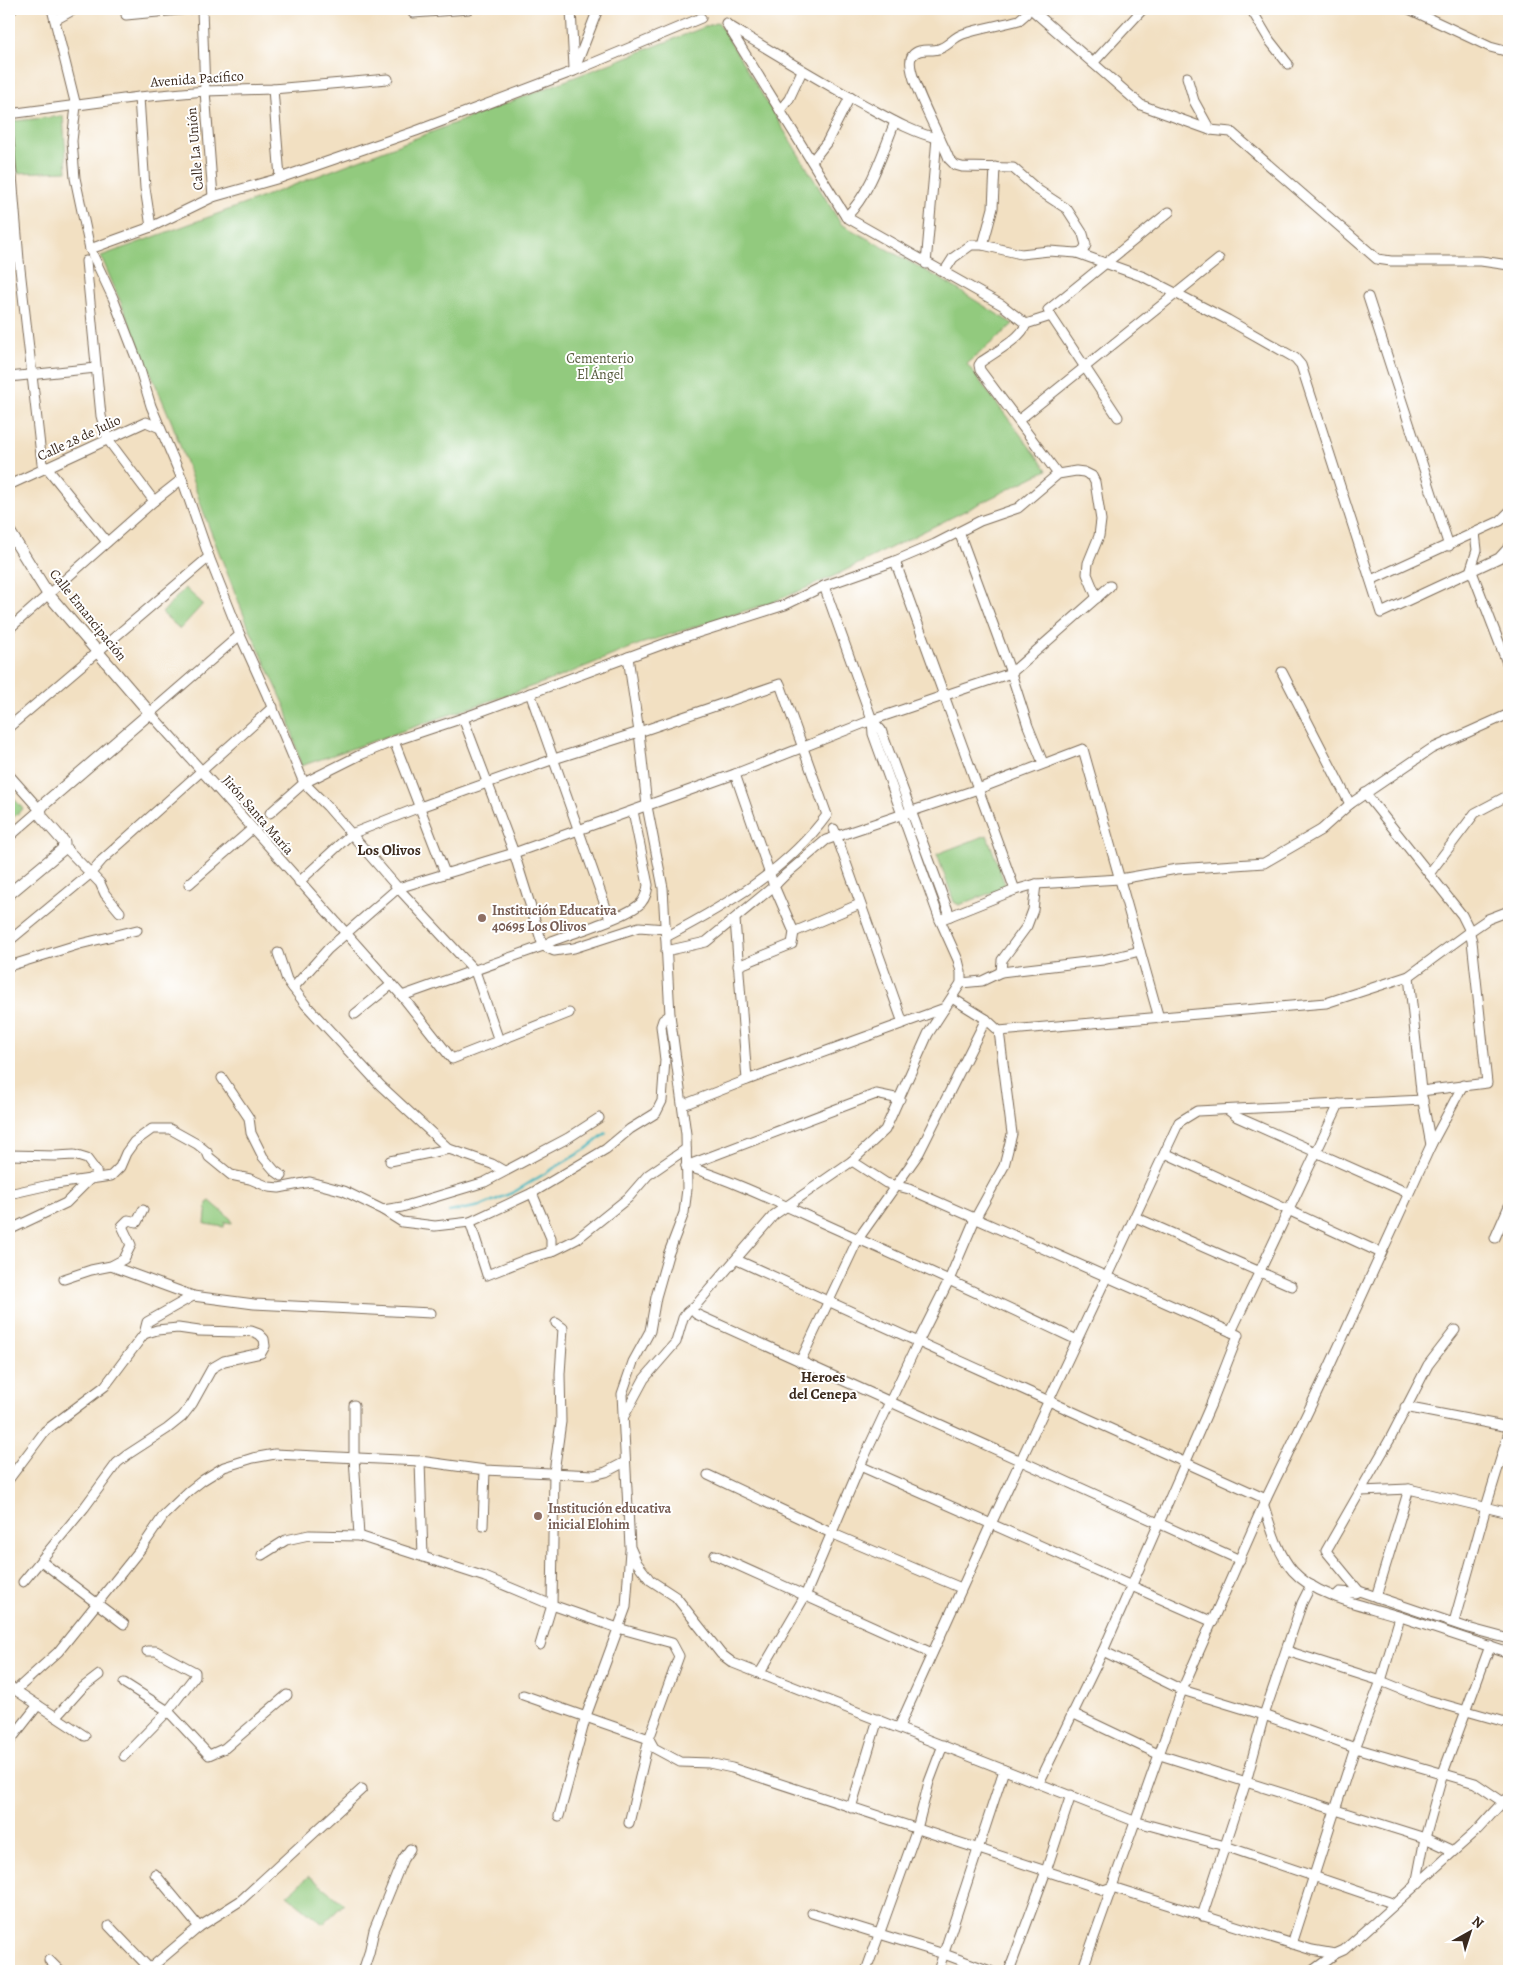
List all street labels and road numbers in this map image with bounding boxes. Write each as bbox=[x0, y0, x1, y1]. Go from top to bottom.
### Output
street label: Avenida Pacífico bbox=[149, 66, 244, 92]
street label: Calle La Unión bbox=[182, 106, 208, 191]
street label: Calle 28 de Julio bbox=[34, 410, 124, 466]
street label: Calle Emancipación bbox=[45, 565, 131, 665]
street label: Jirón Santa María bbox=[218, 771, 298, 859]

